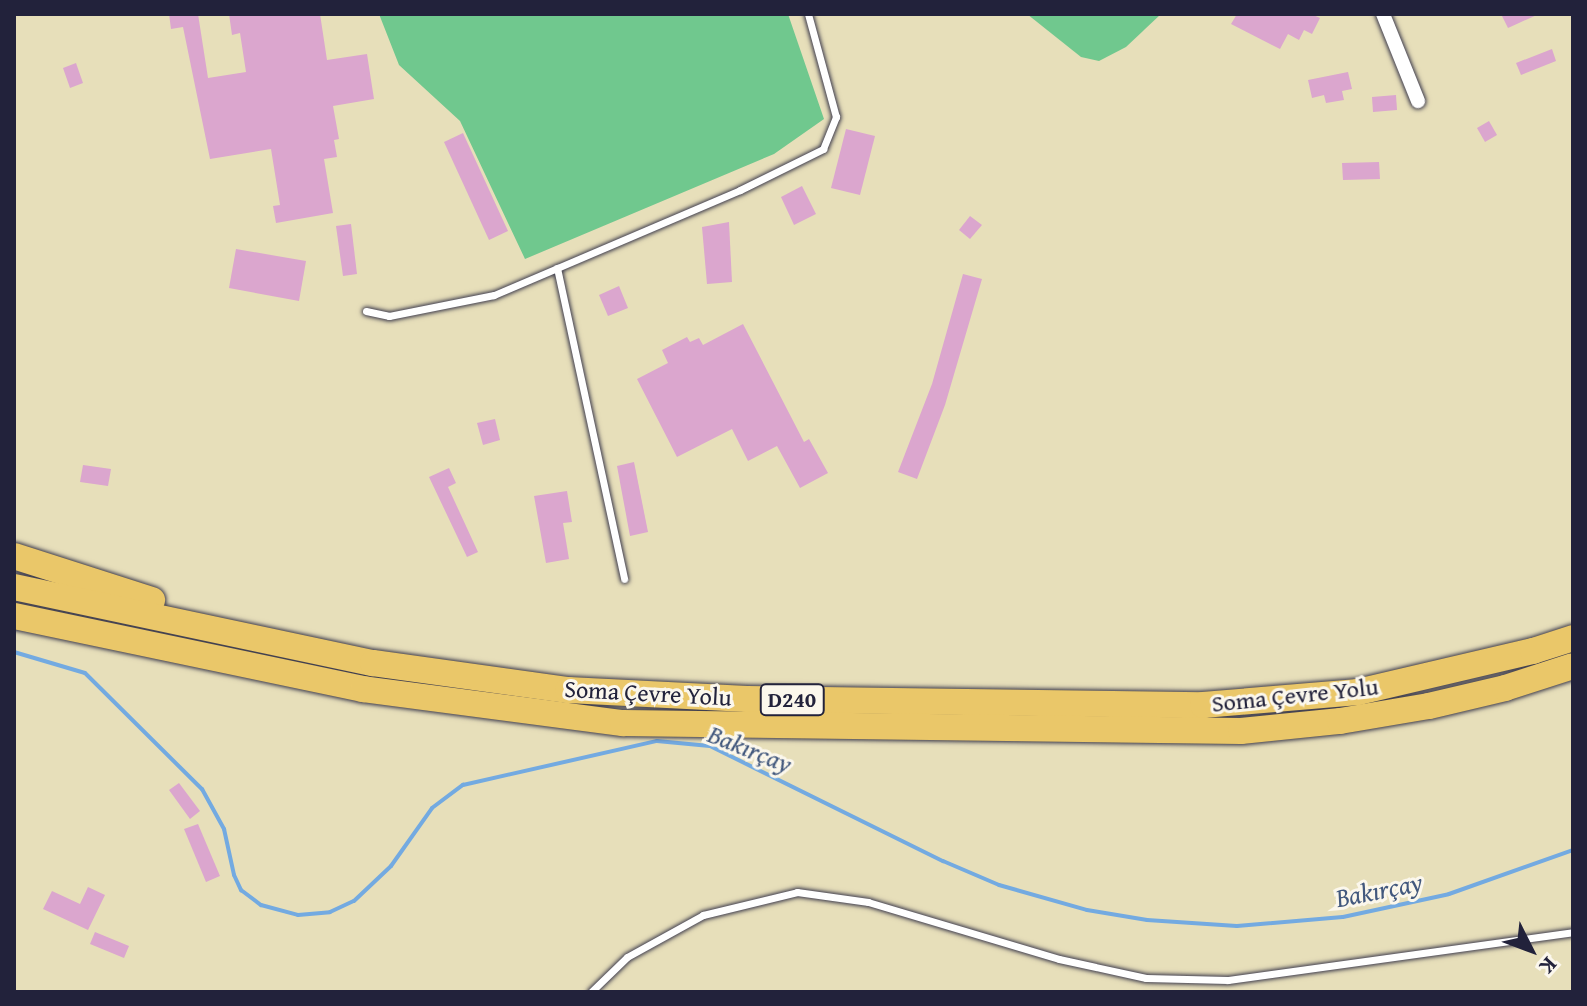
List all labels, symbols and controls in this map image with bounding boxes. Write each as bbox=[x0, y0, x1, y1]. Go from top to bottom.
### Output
street label: Soma Çevre Yolu bbox=[1210, 672, 1380, 718]
street label: Soma Çevre Yolu bbox=[564, 674, 732, 712]
road number: D240 bbox=[758, 682, 826, 718]
water label: Bakırçay bbox=[703, 718, 797, 780]
water label: Bakırçay bbox=[1333, 866, 1425, 914]
north arrow bbox=[1491, 910, 1571, 990]
text: K bbox=[1532, 950, 1565, 982]

